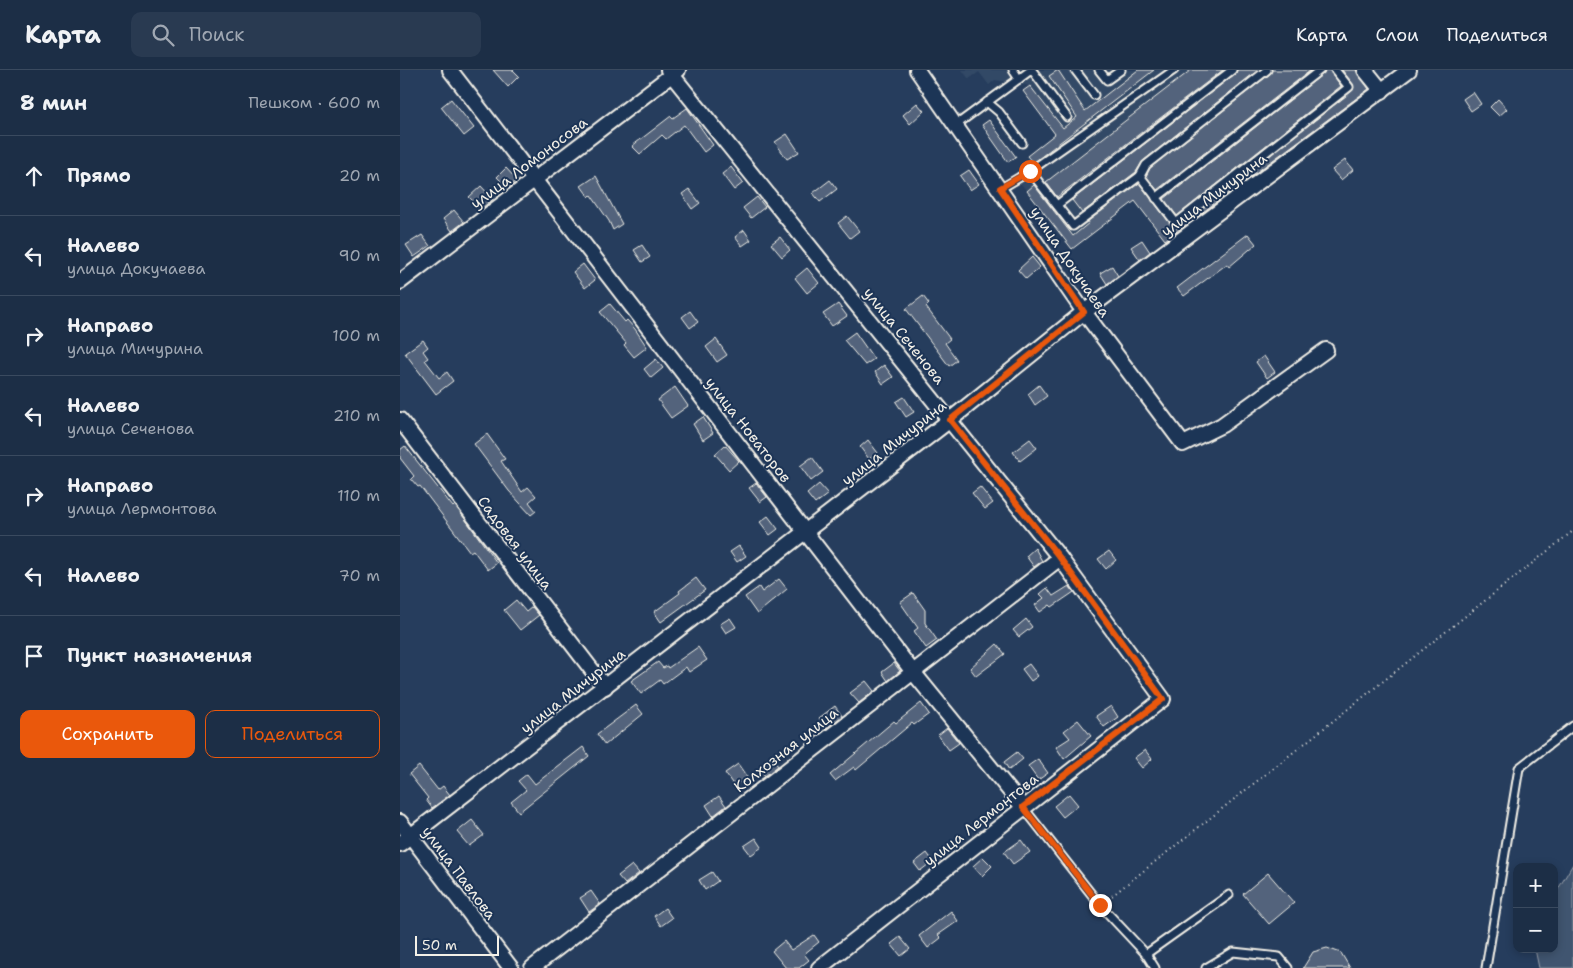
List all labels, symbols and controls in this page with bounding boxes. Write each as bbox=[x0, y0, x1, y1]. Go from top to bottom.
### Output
search box bbox=[131, 12, 481, 57]
text: Карта bbox=[25, 19, 101, 51]
icon: search bbox=[149, 21, 177, 49]
text: Поиск bbox=[189, 22, 244, 47]
text: Карта bbox=[1296, 23, 1347, 47]
text: Слои bbox=[1375, 23, 1419, 47]
text: Поделиться bbox=[1447, 23, 1548, 47]
text: 8 мин bbox=[20, 89, 87, 117]
text: Пешком · 600 m bbox=[248, 92, 380, 113]
street label: улица Ломоносова bbox=[467, 112, 592, 214]
street label: улица Мичурина bbox=[1157, 148, 1271, 241]
route start bbox=[1019, 160, 1042, 183]
icon: ahead bbox=[20, 162, 48, 190]
text: Прямо bbox=[67, 163, 131, 188]
text: 20 m bbox=[339, 165, 380, 186]
street label: улица Докучаева bbox=[1025, 203, 1115, 322]
text: Налево bbox=[67, 233, 140, 258]
icon: left bbox=[20, 242, 48, 270]
text: 90 m bbox=[339, 245, 380, 266]
text: улица Докучаева bbox=[67, 258, 205, 279]
street label: улица Сеченова bbox=[859, 283, 950, 389]
text: Направо bbox=[67, 313, 153, 338]
icon: right bbox=[20, 322, 48, 350]
text: 100 m bbox=[332, 325, 380, 346]
text: улица Мичурина bbox=[67, 338, 203, 359]
street label: улица Новаторов bbox=[700, 373, 796, 487]
text: Налево bbox=[67, 393, 140, 418]
street label: улица Мичурина bbox=[838, 395, 951, 490]
icon: left bbox=[20, 402, 48, 430]
text: 210 m bbox=[333, 405, 380, 426]
text: улица Сеченова bbox=[67, 418, 194, 439]
text: Направо bbox=[67, 473, 153, 498]
icon: right bbox=[20, 482, 48, 510]
text: 110 m bbox=[337, 485, 380, 506]
street label: Садовая улица bbox=[473, 492, 557, 595]
text: улица Лермонтова bbox=[67, 498, 216, 519]
icon: left bbox=[20, 562, 48, 590]
text: Налево bbox=[67, 563, 140, 588]
text: 70 m bbox=[339, 565, 380, 586]
icon: arrive bbox=[20, 642, 48, 670]
text: Пункт назначения bbox=[67, 643, 252, 668]
street label: улица Мичурина bbox=[517, 643, 630, 738]
street label: Колхозная улица bbox=[730, 703, 843, 797]
button: Сохранить bbox=[20, 710, 195, 758]
button: Поделиться bbox=[205, 710, 380, 758]
street label: улица Лермонтова bbox=[920, 769, 1043, 871]
street label: улица Павлова bbox=[417, 822, 501, 924]
map controls bbox=[1513, 863, 1558, 953]
button: + bbox=[1513, 863, 1558, 908]
route end bbox=[1089, 894, 1112, 917]
button: − bbox=[1513, 908, 1558, 953]
scale bar bbox=[415, 933, 499, 956]
text: 50 m bbox=[422, 936, 457, 954]

